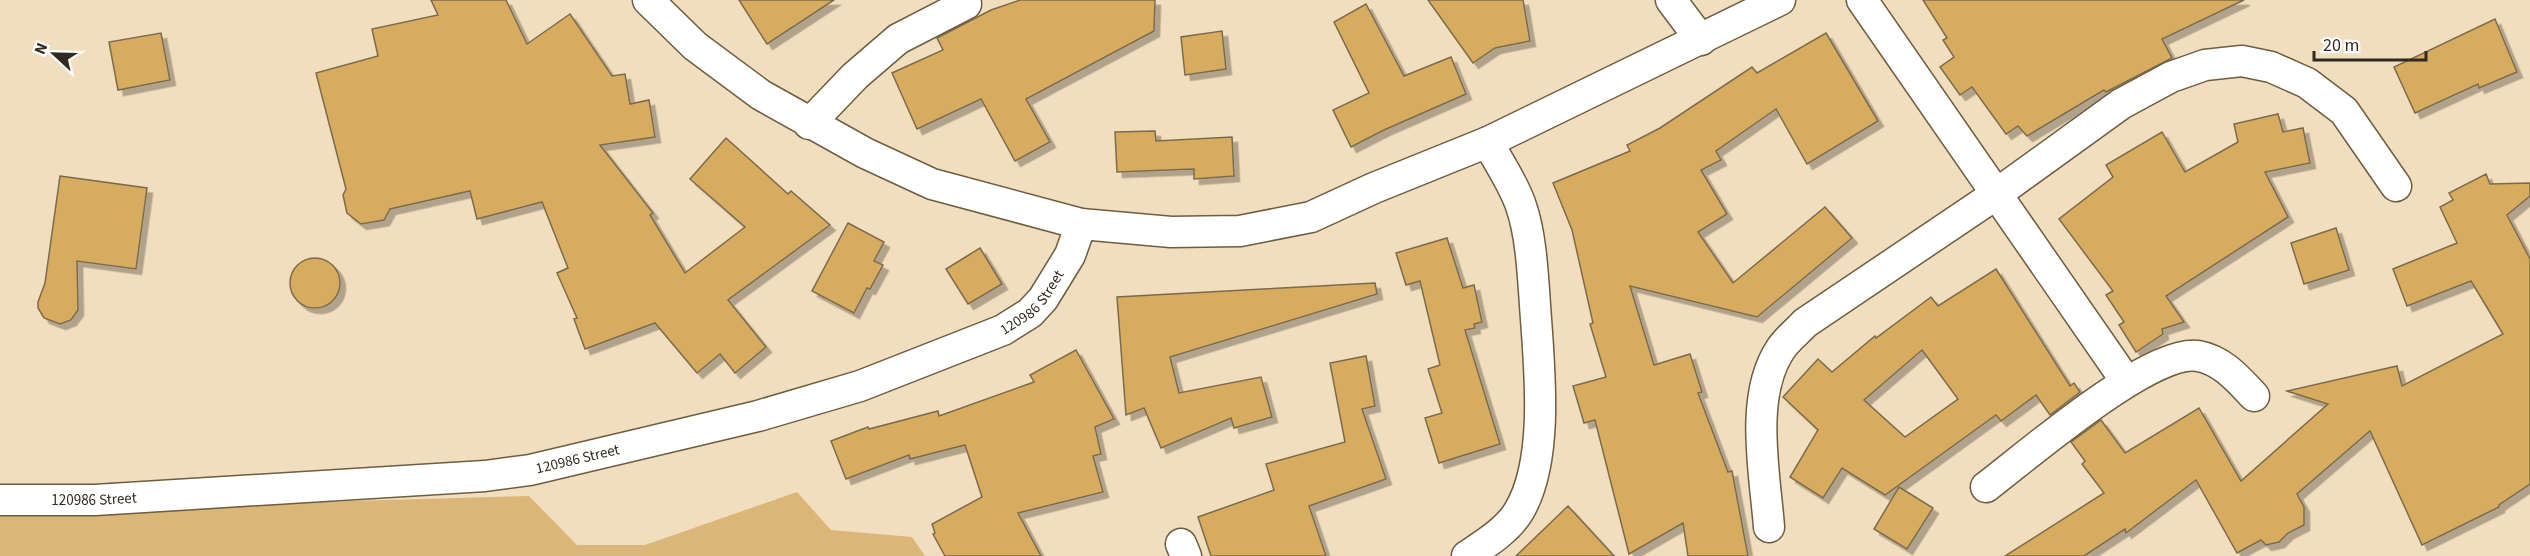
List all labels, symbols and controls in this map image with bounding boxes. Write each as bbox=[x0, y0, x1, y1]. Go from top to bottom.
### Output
north arrow bbox=[24, 24, 84, 84]
scale bar bbox=[2314, 24, 2426, 62]
text: 20 m bbox=[2323, 33, 2359, 58]
text: N bbox=[29, 40, 53, 58]
street label: 120986 Street bbox=[996, 266, 1069, 340]
street label: 120986 Street bbox=[534, 439, 622, 479]
street label: 120986 Street bbox=[51, 487, 137, 511]

